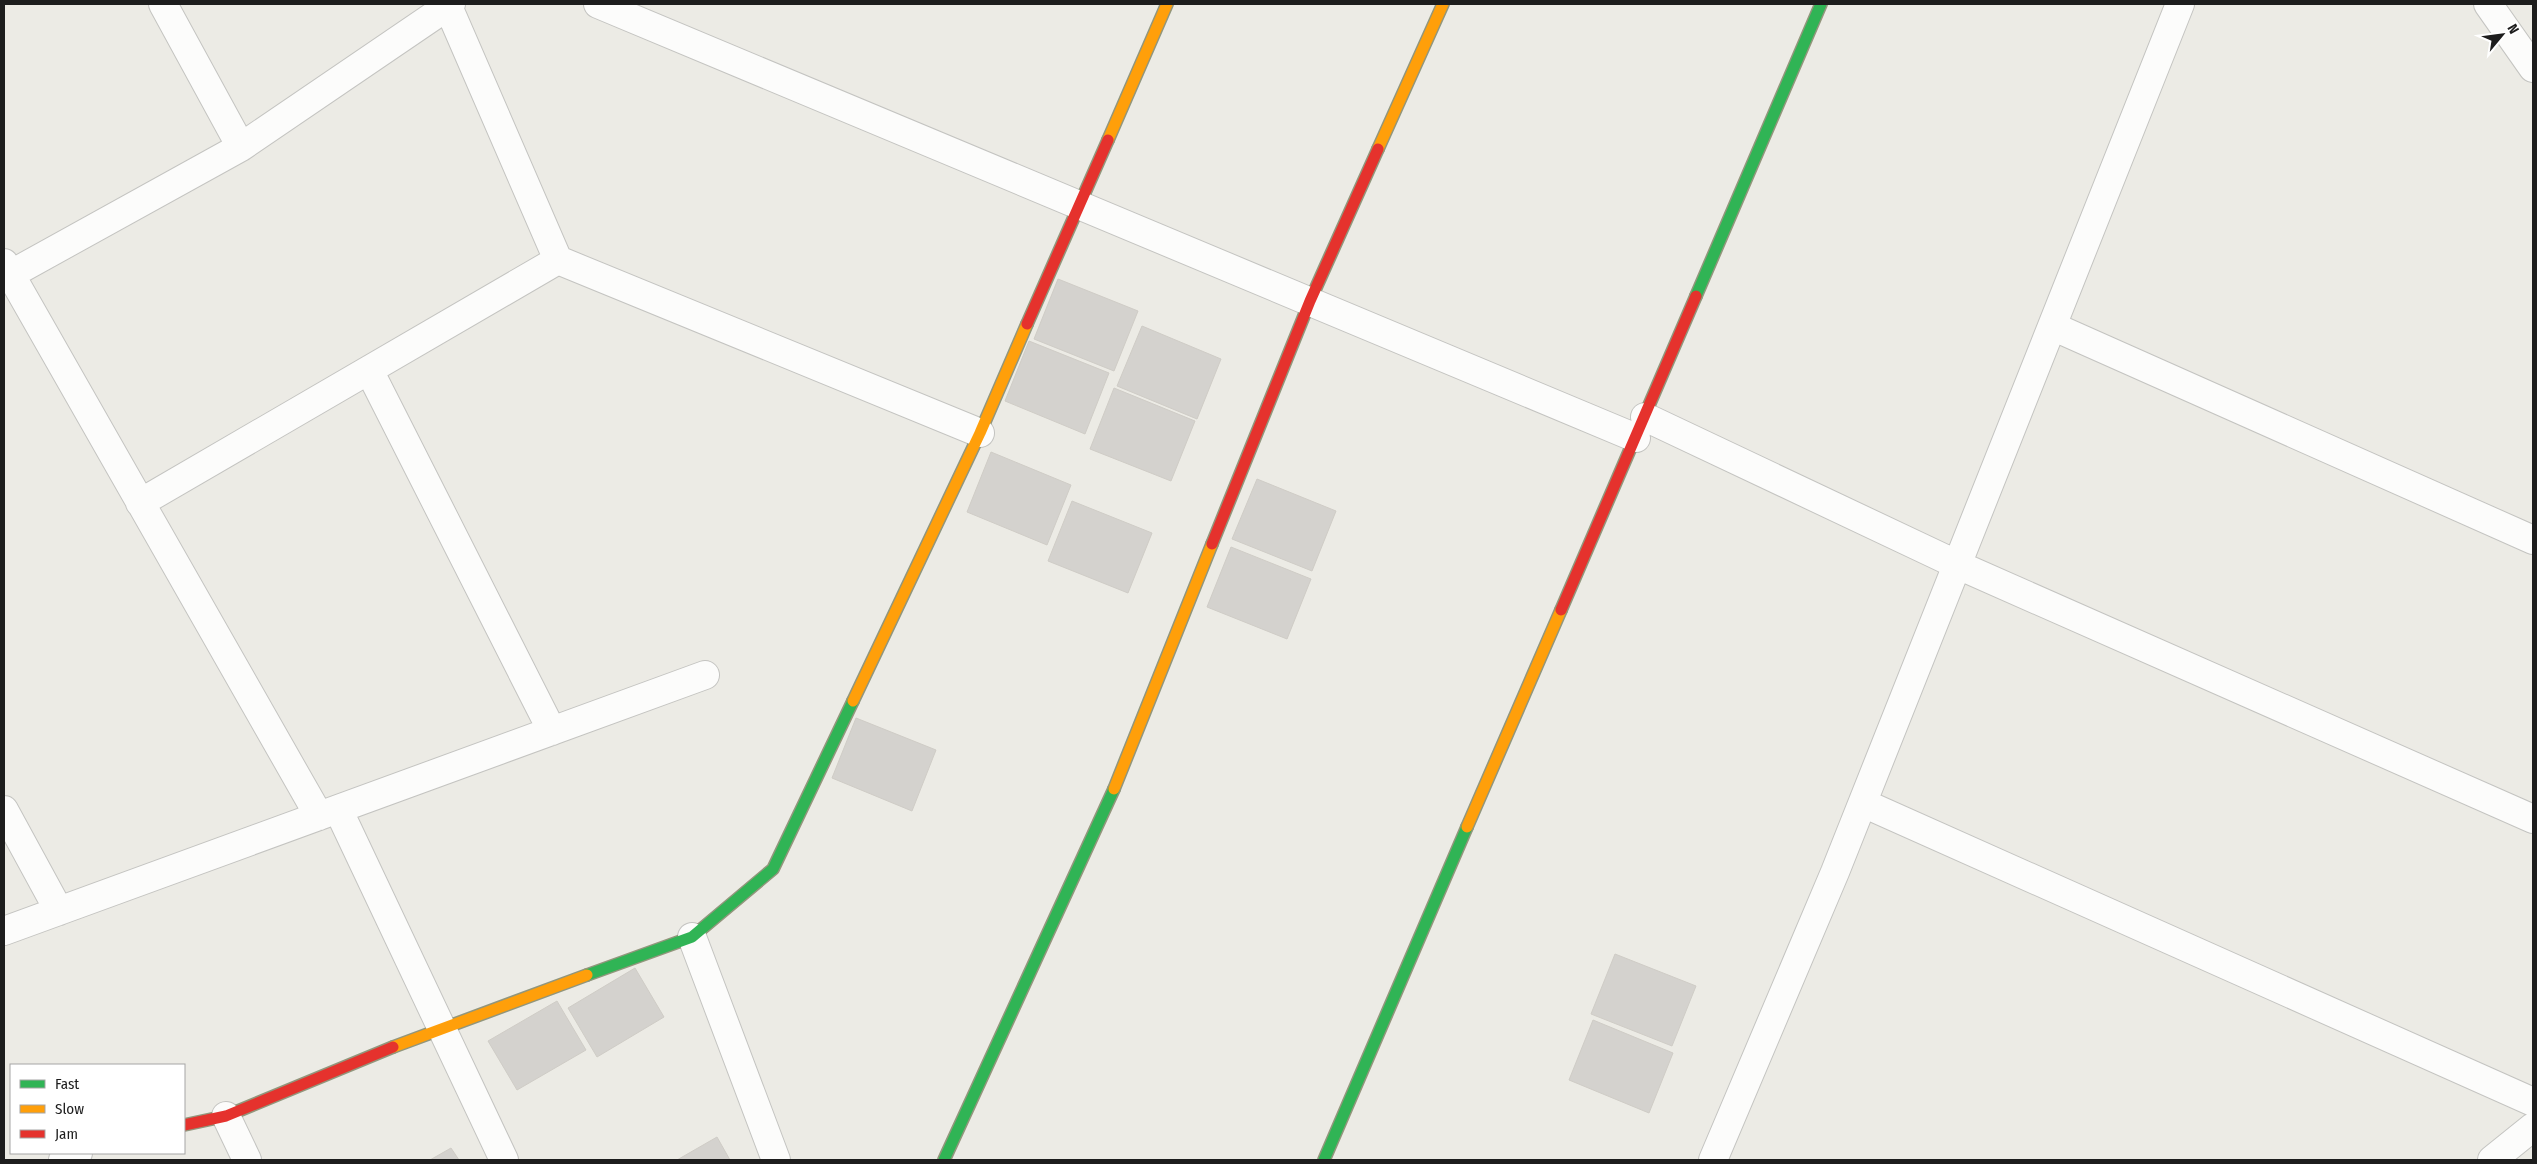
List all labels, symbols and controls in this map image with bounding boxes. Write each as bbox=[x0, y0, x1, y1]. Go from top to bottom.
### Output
north arrow bbox=[2477, 10, 2527, 60]
text: N bbox=[2503, 21, 2522, 37]
legend bbox=[10, 1064, 185, 1154]
text: Fast bbox=[55, 1075, 79, 1093]
text: Slow bbox=[55, 1100, 84, 1118]
text: Jam bbox=[55, 1125, 78, 1143]

